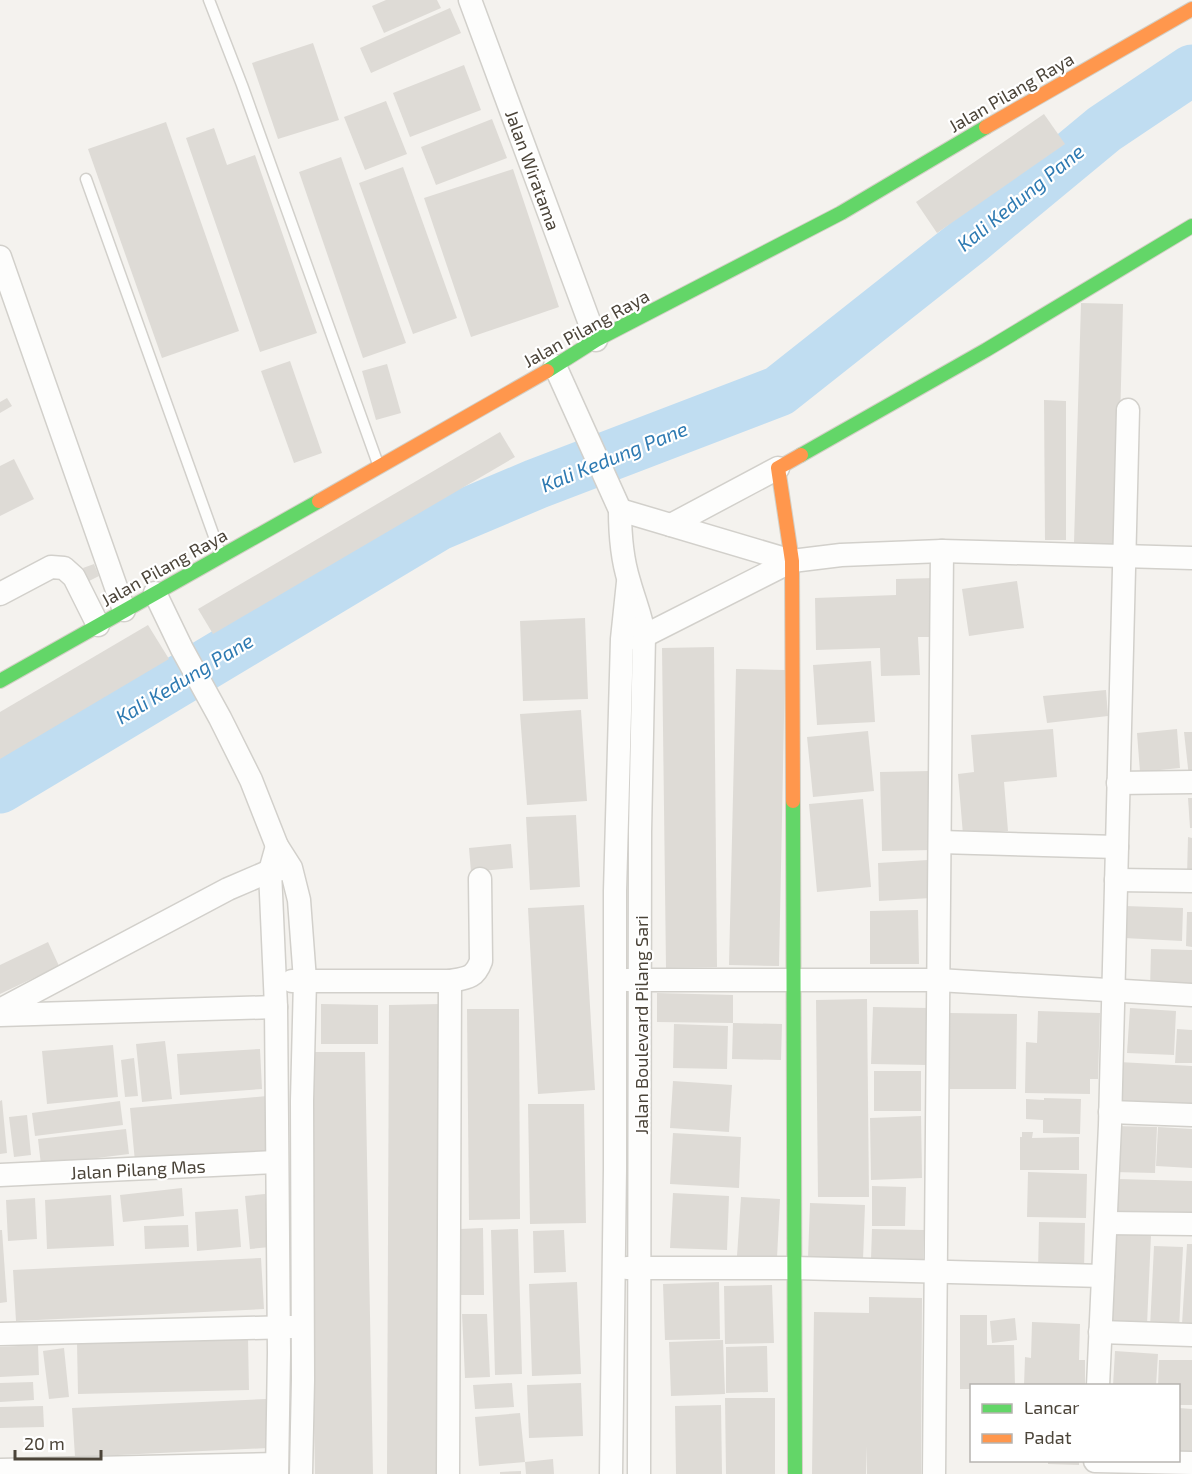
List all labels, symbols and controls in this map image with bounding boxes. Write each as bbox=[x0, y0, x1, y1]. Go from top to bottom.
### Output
street label: Jalan Pilang Raya bbox=[945, 47, 1077, 137]
street label: Jalan Wiratama bbox=[501, 107, 565, 233]
water label: Kali Kedung Pane bbox=[952, 138, 1088, 255]
street label: Jalan Pilang Raya bbox=[519, 284, 653, 372]
water label: Kali Kedung Pane bbox=[537, 416, 691, 496]
street label: Jalan Pilang Raya bbox=[97, 523, 231, 611]
water label: Kali Kedung Pane bbox=[111, 627, 257, 729]
street label: Jalan Boulevard Pilang Sari bbox=[630, 915, 652, 1135]
street label: Jalan Pilang Mas bbox=[70, 1154, 206, 1184]
legend bbox=[970, 1384, 1180, 1462]
text: Lancar bbox=[1024, 1396, 1080, 1418]
scale bar bbox=[15, 1423, 100, 1461]
text: Padat bbox=[1024, 1426, 1072, 1448]
text: 20 m bbox=[24, 1432, 65, 1454]

